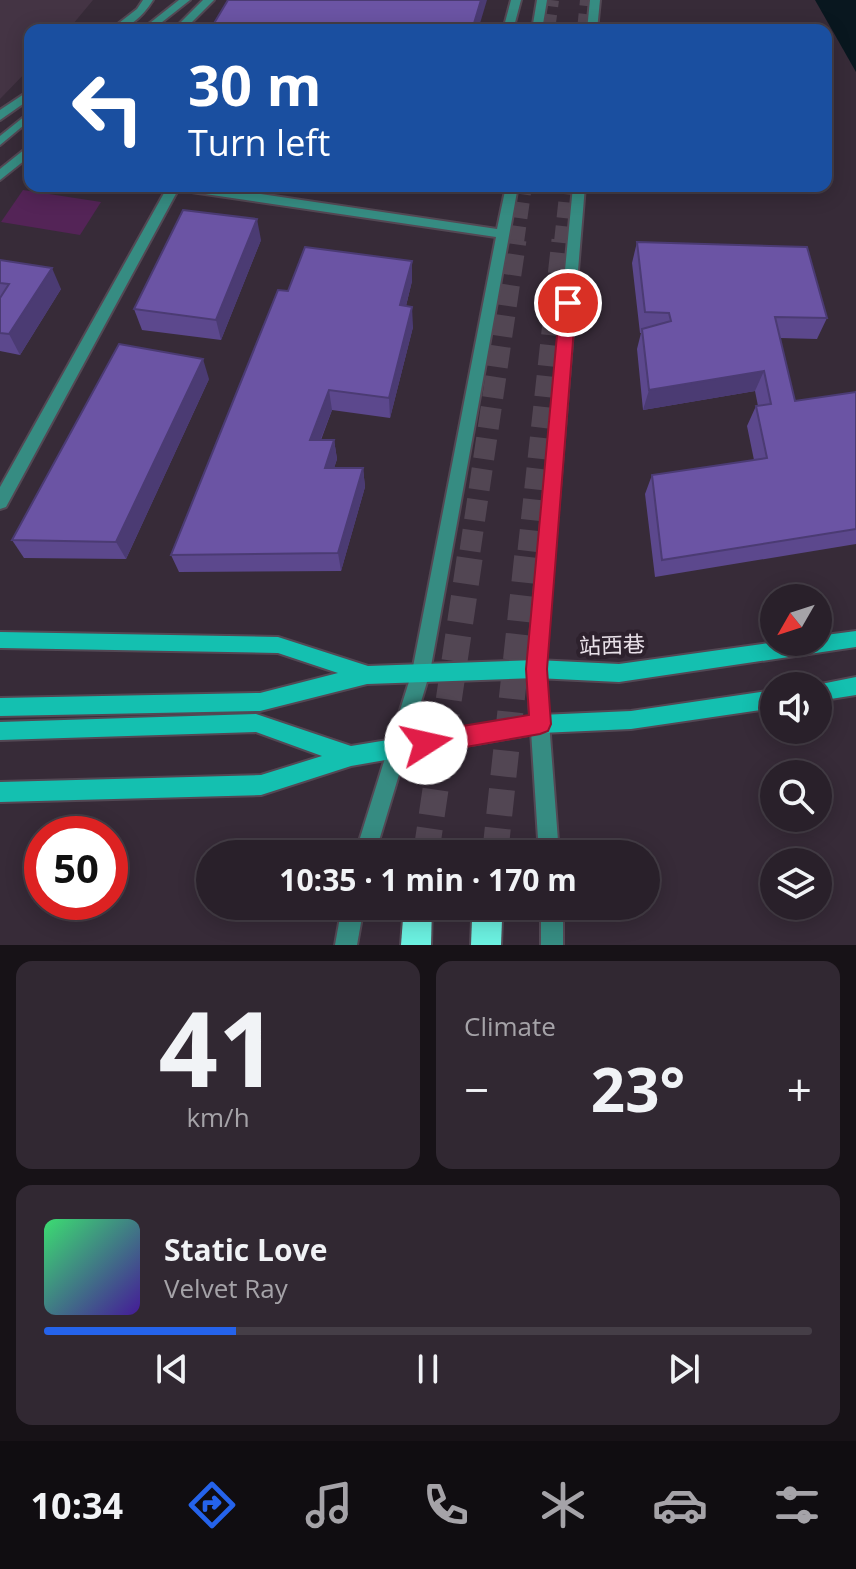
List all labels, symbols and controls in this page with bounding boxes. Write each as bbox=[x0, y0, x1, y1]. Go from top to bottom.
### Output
text: 30 m bbox=[188, 46, 322, 122]
icon: left bbox=[56, 56, 160, 160]
text: Turn left bbox=[188, 118, 330, 167]
pin bbox=[534, 269, 602, 337]
icon: arrive bbox=[546, 281, 590, 325]
north arrow bbox=[760, 584, 832, 656]
map controls bbox=[760, 584, 832, 920]
street label: 站西巷 bbox=[578, 628, 645, 660]
button: sound bbox=[760, 672, 832, 744]
position arrow bbox=[384, 701, 468, 785]
button: search bbox=[760, 760, 832, 832]
speed limit sign: 50 bbox=[24, 816, 128, 920]
button: layers bbox=[760, 848, 832, 920]
text: 10:35 · 1 min · 170 m bbox=[279, 859, 577, 900]
text: 41 bbox=[159, 976, 277, 1117]
text: Climate bbox=[464, 1008, 556, 1044]
text: 23° bbox=[591, 1048, 685, 1130]
text: − bbox=[464, 1059, 489, 1119]
text: + bbox=[787, 1059, 812, 1119]
text: km/h bbox=[186, 1099, 250, 1135]
text: Static Love bbox=[164, 1229, 327, 1270]
text: Velvet Ray bbox=[164, 1270, 288, 1306]
icon: previous bbox=[150, 1347, 194, 1391]
icon: pause bbox=[406, 1347, 450, 1391]
icon: next bbox=[662, 1347, 706, 1391]
icon: directions bbox=[184, 1477, 240, 1533]
icon: music bbox=[301, 1477, 357, 1533]
icon: phone bbox=[418, 1477, 474, 1533]
icon: climate bbox=[535, 1477, 591, 1533]
icon: car bbox=[652, 1477, 708, 1533]
icon: filters bbox=[769, 1477, 825, 1533]
text: 10:34 bbox=[31, 1481, 123, 1530]

